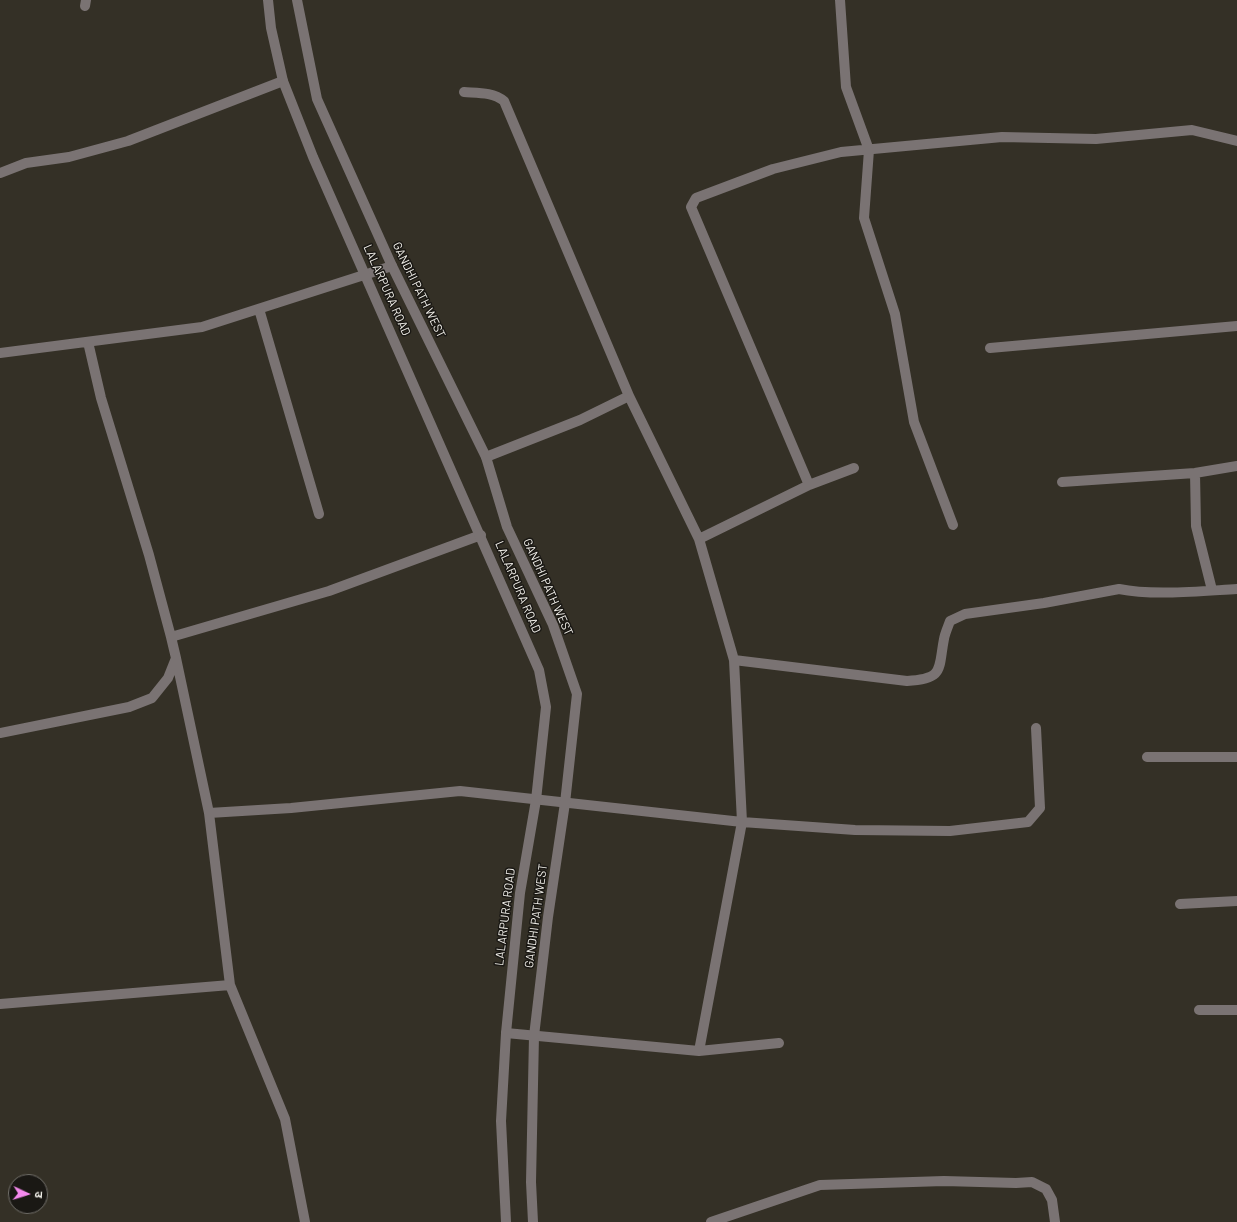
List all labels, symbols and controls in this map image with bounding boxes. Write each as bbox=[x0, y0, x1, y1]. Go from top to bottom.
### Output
street label: GANDHI PATH WEST bbox=[390, 240, 448, 340]
street label: LALARPURA ROAD bbox=[360, 242, 414, 338]
street label: GANDHI PATH WEST bbox=[520, 536, 576, 638]
street label: LALARPURA ROAD bbox=[492, 539, 544, 635]
street label: GANDHI PATH WEST bbox=[522, 863, 550, 969]
street label: LALARPURA ROAD bbox=[492, 867, 518, 967]
north arrow bbox=[8, 1174, 48, 1214]
text: उ bbox=[33, 1191, 46, 1198]

